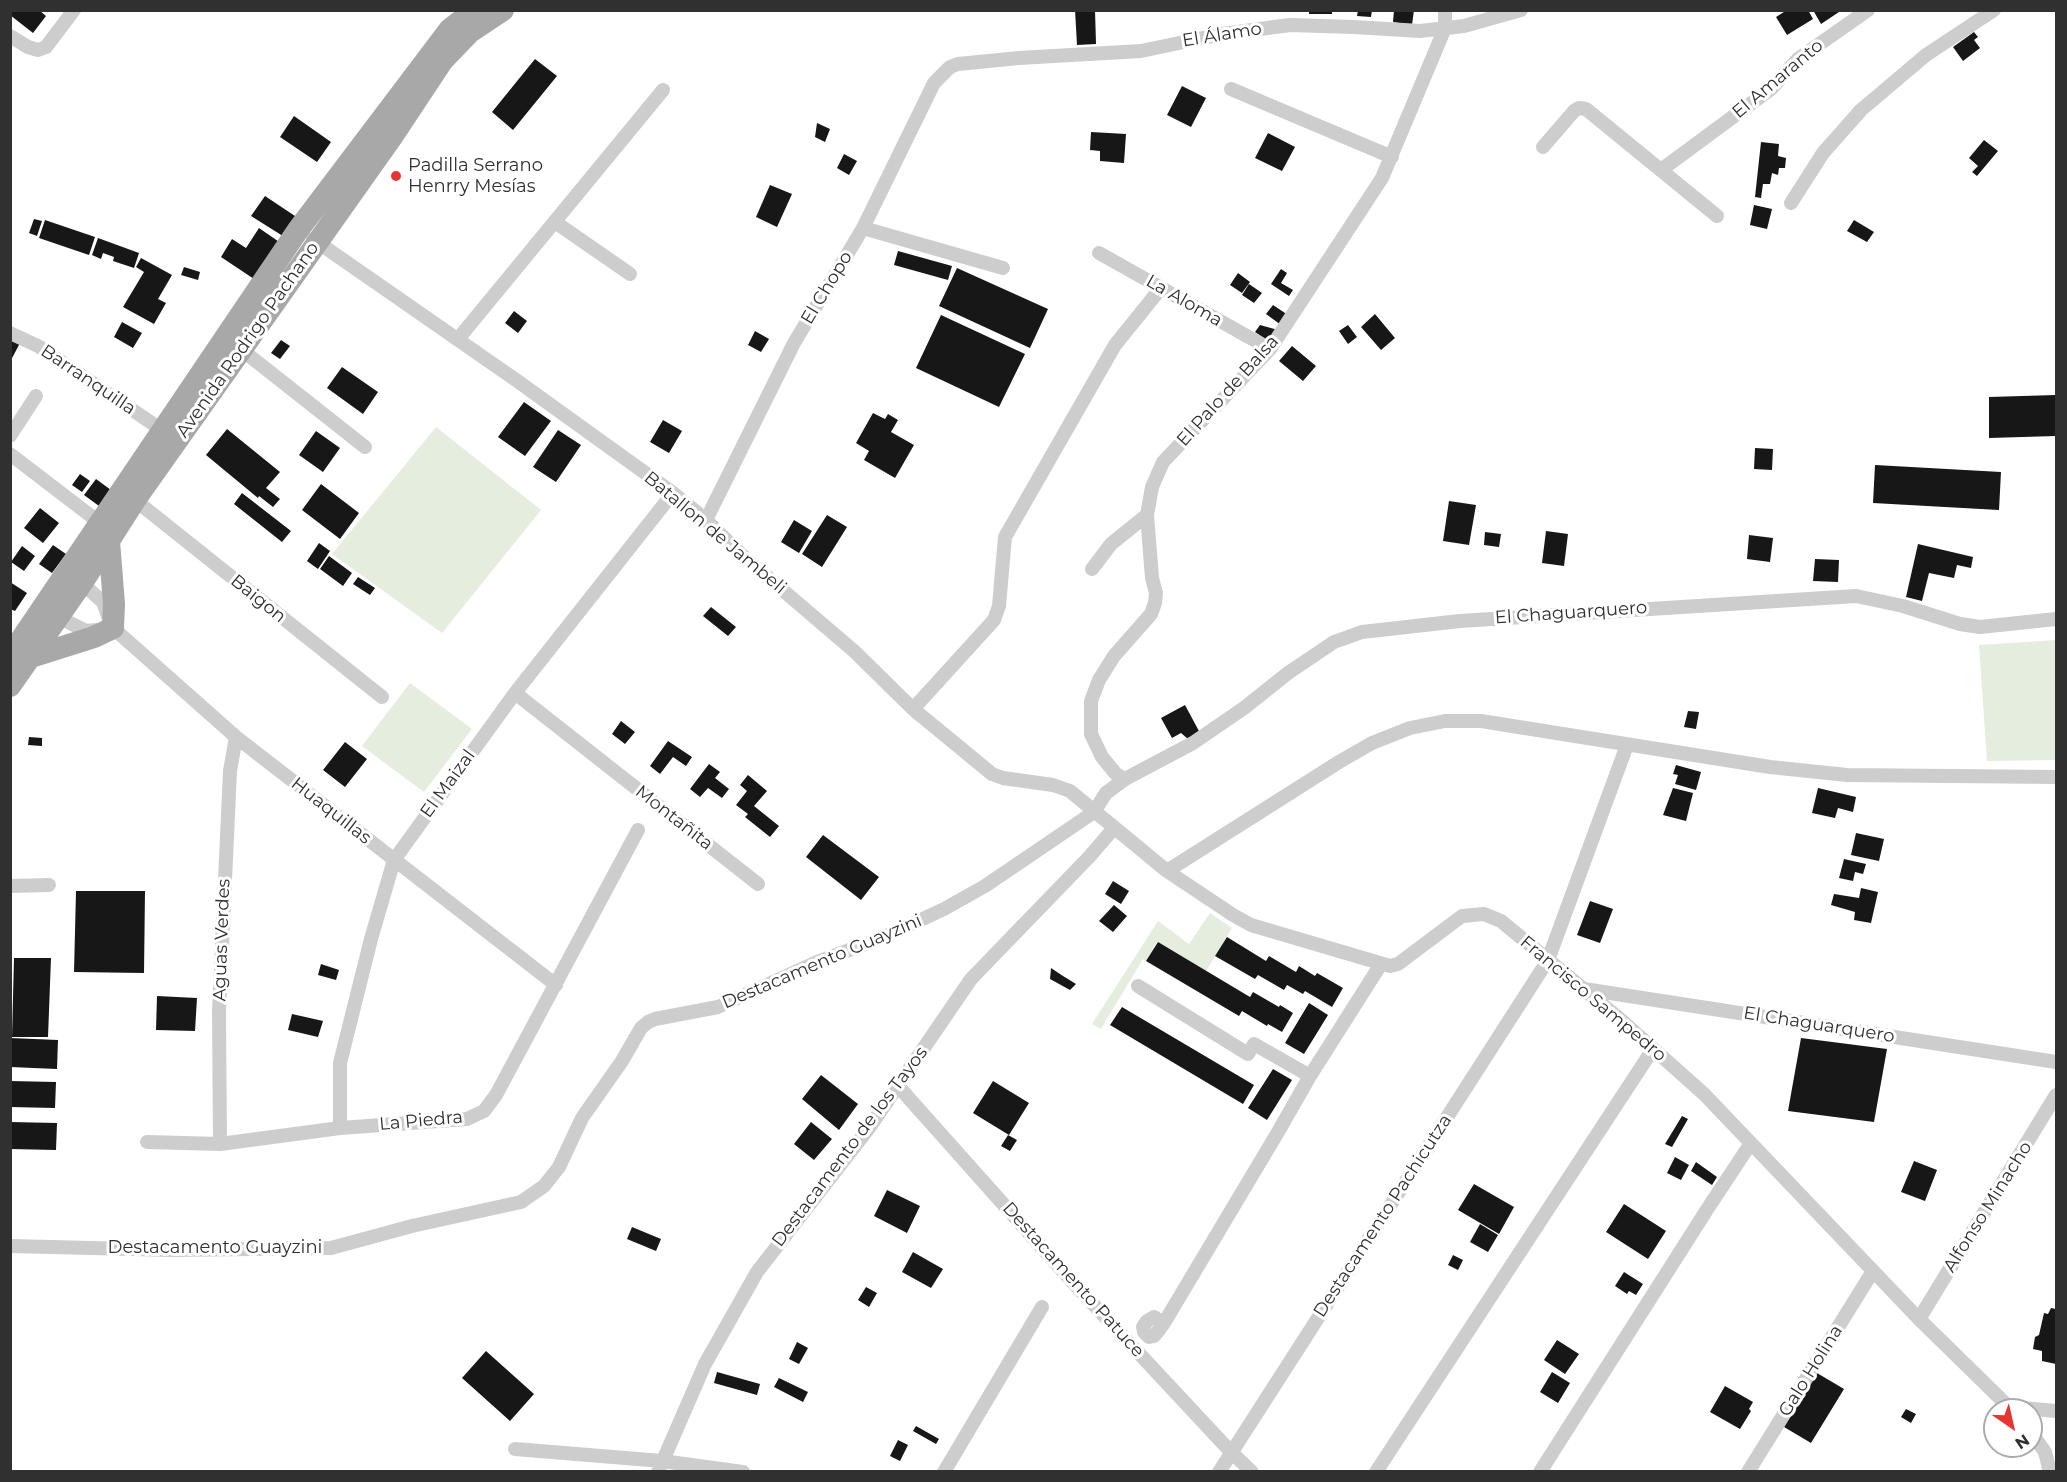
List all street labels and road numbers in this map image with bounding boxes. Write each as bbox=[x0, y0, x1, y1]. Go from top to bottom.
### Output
street label: El Álamo bbox=[1181, 18, 1263, 52]
street label: El Amaranto bbox=[1728, 35, 1828, 123]
street label: Avenida Rodrigo Pachano bbox=[172, 238, 324, 442]
street label: El Chopo bbox=[797, 248, 857, 328]
street label: La Aloma bbox=[1142, 270, 1226, 332]
street label: El Palo de Balsa bbox=[1172, 331, 1284, 451]
street label: Barranquilla bbox=[36, 340, 140, 420]
street label: Batallon de Jambeli bbox=[640, 467, 790, 599]
street label: Baigon bbox=[226, 570, 290, 628]
street label: El Chaguarquero bbox=[1494, 597, 1648, 629]
street label: El Maizal bbox=[416, 746, 480, 822]
street label: Huaquillas bbox=[287, 773, 375, 849]
street label: Montañita bbox=[631, 781, 717, 855]
street label: Aguas Verdes bbox=[209, 878, 235, 1002]
street label: Destacamento Guayzini bbox=[719, 910, 925, 1014]
street label: Francisco Sampedro bbox=[1515, 931, 1671, 1067]
street label: El Chaguarquero bbox=[1742, 1002, 1896, 1048]
street label: Destacamento de los Tayos bbox=[768, 1043, 932, 1251]
street label: La Piedra bbox=[378, 1107, 464, 1135]
street label: Destacamento Pachicutza bbox=[1309, 1110, 1457, 1322]
street label: Alfonso Minacho bbox=[1939, 1138, 2037, 1276]
street label: Destacamento Patuce bbox=[998, 1198, 1148, 1362]
street label: Destacamento Guayzini bbox=[108, 1237, 322, 1259]
street label: Galo Holina bbox=[1774, 1321, 1848, 1421]

